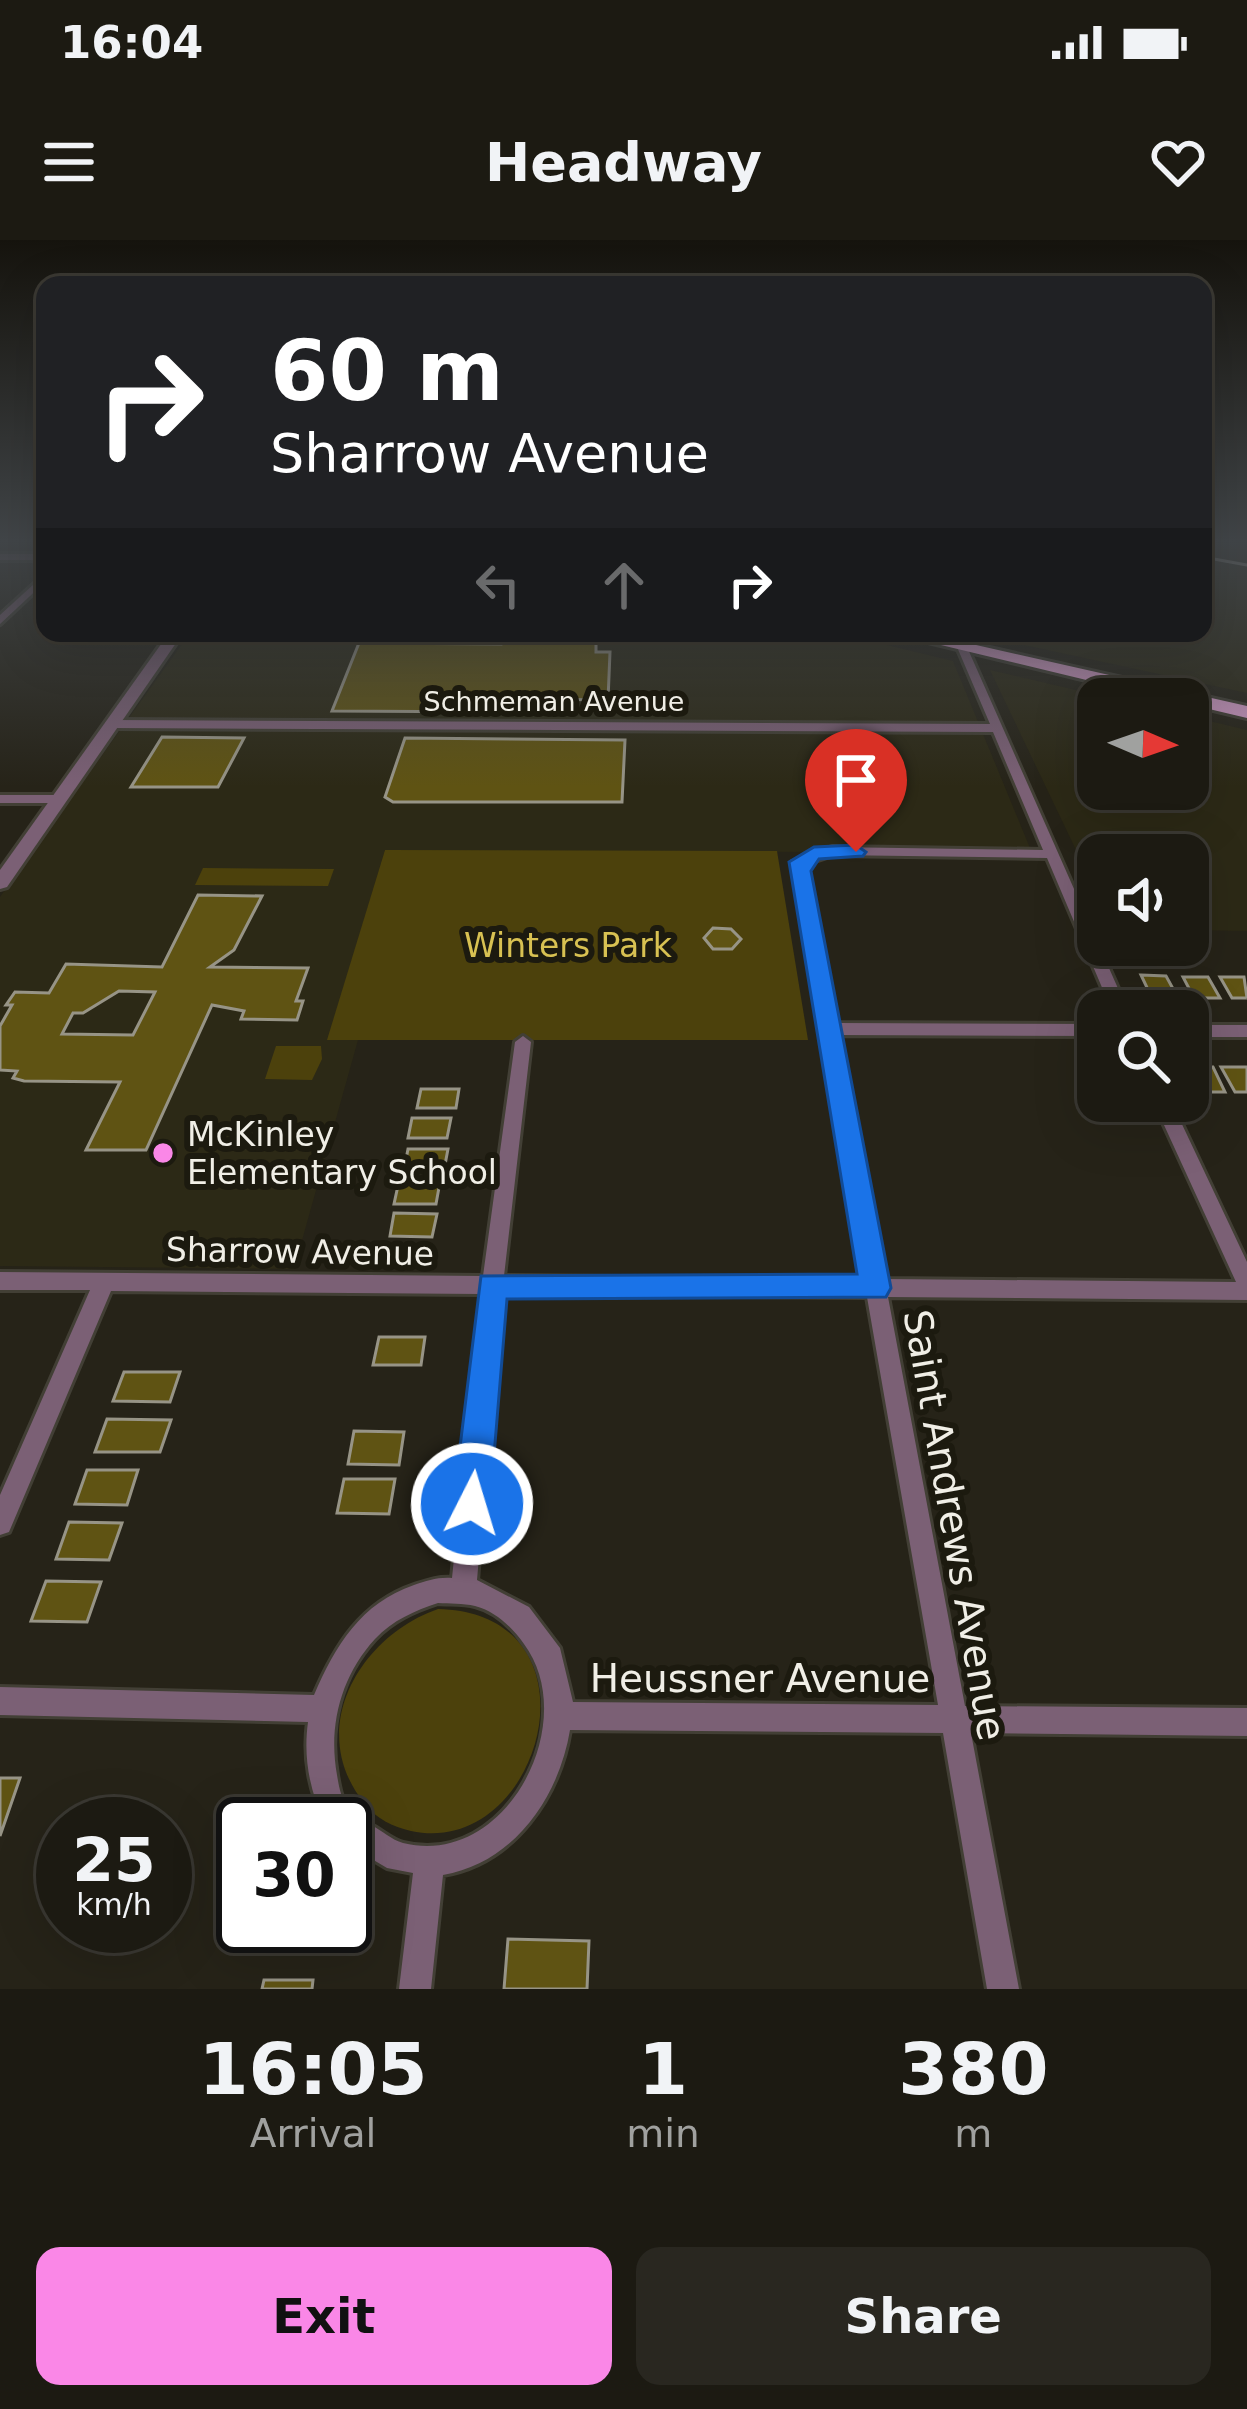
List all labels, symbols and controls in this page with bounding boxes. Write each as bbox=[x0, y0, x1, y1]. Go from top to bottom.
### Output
text: 16:04 bbox=[60, 16, 203, 69]
icon: menu bbox=[36, 129, 102, 195]
icon: heart bbox=[1145, 129, 1211, 195]
text: Headway bbox=[485, 131, 762, 194]
text: 60 m bbox=[270, 322, 504, 420]
icon: right bbox=[72, 324, 228, 480]
text: Sharrow Avenue bbox=[270, 422, 709, 485]
icon: left bbox=[465, 552, 531, 618]
icon: ahead bbox=[591, 552, 657, 618]
icon: right bbox=[717, 552, 783, 618]
north arrow bbox=[1077, 678, 1209, 810]
map controls bbox=[1077, 678, 1209, 1122]
street label: Schmeman Avenue bbox=[424, 686, 684, 717]
pin bbox=[805, 729, 907, 852]
icon: arrive bbox=[823, 747, 889, 813]
button: sound bbox=[1077, 834, 1209, 966]
park label: Winters Park bbox=[464, 926, 673, 965]
button: search bbox=[1077, 990, 1209, 1122]
place label: McKinley Elementary School bbox=[187, 1115, 497, 1192]
marker: McKinley Elementary School bbox=[150, 1140, 176, 1166]
street label: Sharrow Avenue bbox=[166, 1230, 434, 1273]
street label: Saint Andrews Avenue bbox=[894, 1306, 1015, 1744]
position arrow bbox=[409, 1441, 535, 1567]
street label: Heussner Avenue bbox=[590, 1656, 930, 1701]
speed limit sign: 30 bbox=[216, 1797, 372, 1953]
text: 25 bbox=[72, 1825, 156, 1895]
text: km/h bbox=[76, 1887, 152, 1922]
text: 16:05 bbox=[198, 2027, 428, 2111]
text: 1 bbox=[638, 2027, 688, 2111]
text: 380 bbox=[898, 2027, 1048, 2111]
text: Arrival bbox=[250, 2111, 376, 2156]
text: min bbox=[626, 2111, 700, 2156]
text: m bbox=[954, 2111, 992, 2156]
button: Exit bbox=[36, 2247, 612, 2385]
button: Share bbox=[636, 2247, 1211, 2385]

